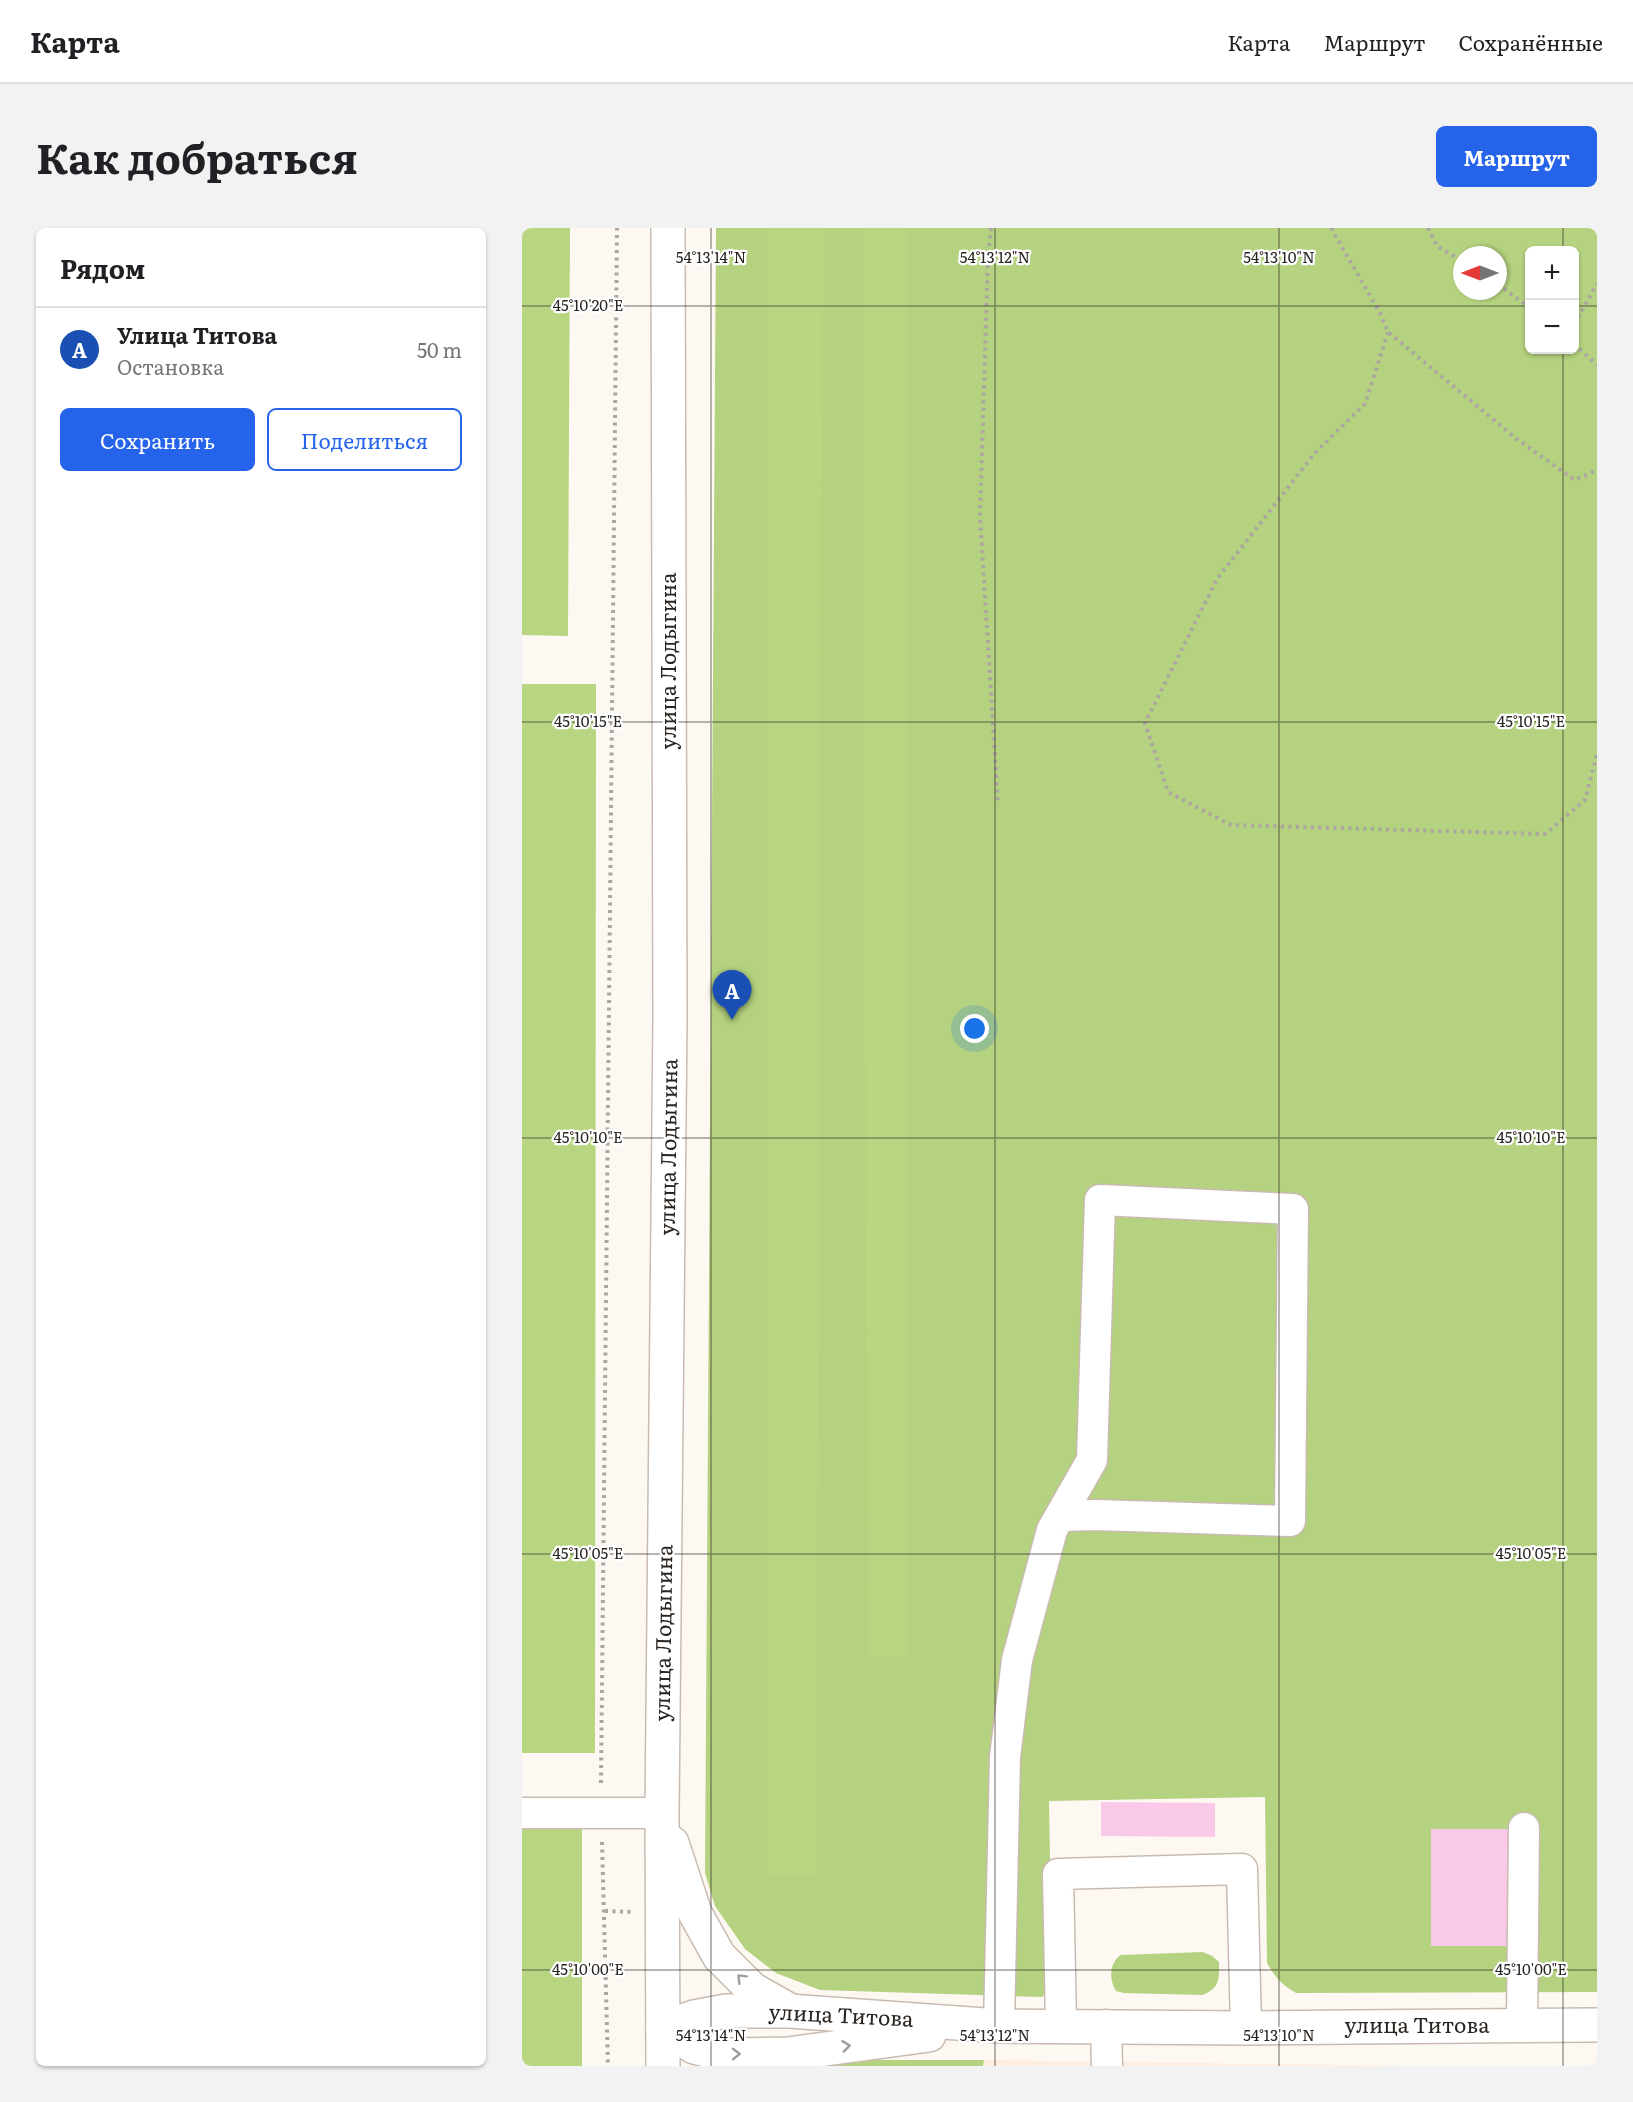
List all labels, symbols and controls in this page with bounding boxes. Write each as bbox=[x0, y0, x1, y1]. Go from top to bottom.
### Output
text: Карта bbox=[30, 20, 120, 62]
text: Карта bbox=[1227, 26, 1290, 57]
text: Маршрут bbox=[1323, 26, 1425, 57]
text: Сохранённые bbox=[1458, 26, 1603, 57]
text: Как добраться bbox=[36, 125, 358, 187]
button: Маршрут bbox=[1436, 126, 1597, 187]
text: 54°13'14"N bbox=[676, 245, 746, 268]
text: 54°13'12"N bbox=[960, 245, 1030, 268]
text: 54°13'10"N bbox=[1243, 245, 1315, 268]
north arrow bbox=[1453, 246, 1507, 300]
map controls bbox=[1525, 246, 1579, 354]
button: + bbox=[1525, 246, 1579, 300]
text: Рядом bbox=[60, 248, 145, 287]
text: 45°10'20"E bbox=[553, 293, 623, 316]
button: − bbox=[1525, 300, 1579, 354]
text: Улица Титова bbox=[117, 318, 277, 351]
text: A bbox=[72, 334, 87, 364]
text: 50 m bbox=[417, 334, 462, 364]
text: Остановка bbox=[117, 351, 224, 381]
button: Сохранить bbox=[60, 408, 255, 471]
button: Поделиться bbox=[267, 408, 462, 471]
street label: улица Лодыгина bbox=[651, 572, 682, 749]
text: 45°10'15"E bbox=[554, 709, 622, 732]
text: 45°10'15"E bbox=[1497, 709, 1565, 732]
pin: A bbox=[712, 970, 752, 1020]
your location bbox=[960, 1014, 989, 1043]
street label: улица Лодыгина bbox=[649, 1058, 684, 1236]
text: 45°10'10"E bbox=[553, 1125, 623, 1148]
text: 45°10'10"E bbox=[1496, 1125, 1566, 1148]
text: 45°10'05"E bbox=[553, 1541, 623, 1564]
text: 45°10'05"E bbox=[1496, 1541, 1566, 1564]
street label: улица Лодыгина bbox=[644, 1544, 679, 1722]
text: 45°10'00"E bbox=[552, 1957, 624, 1980]
text: 45°10'00"E bbox=[1495, 1957, 1567, 1980]
one-way arrow bbox=[738, 1974, 748, 1985]
street label: улица Титова bbox=[768, 1994, 915, 2033]
street label: улица Титова bbox=[1344, 2008, 1490, 2039]
text: 54°13'14"N bbox=[676, 2023, 746, 2046]
text: 54°13'12"N bbox=[960, 2023, 1030, 2046]
text: 54°13'10"N bbox=[1243, 2023, 1315, 2046]
one-way arrow bbox=[841, 2040, 850, 2053]
one-way arrow bbox=[732, 2048, 741, 2061]

